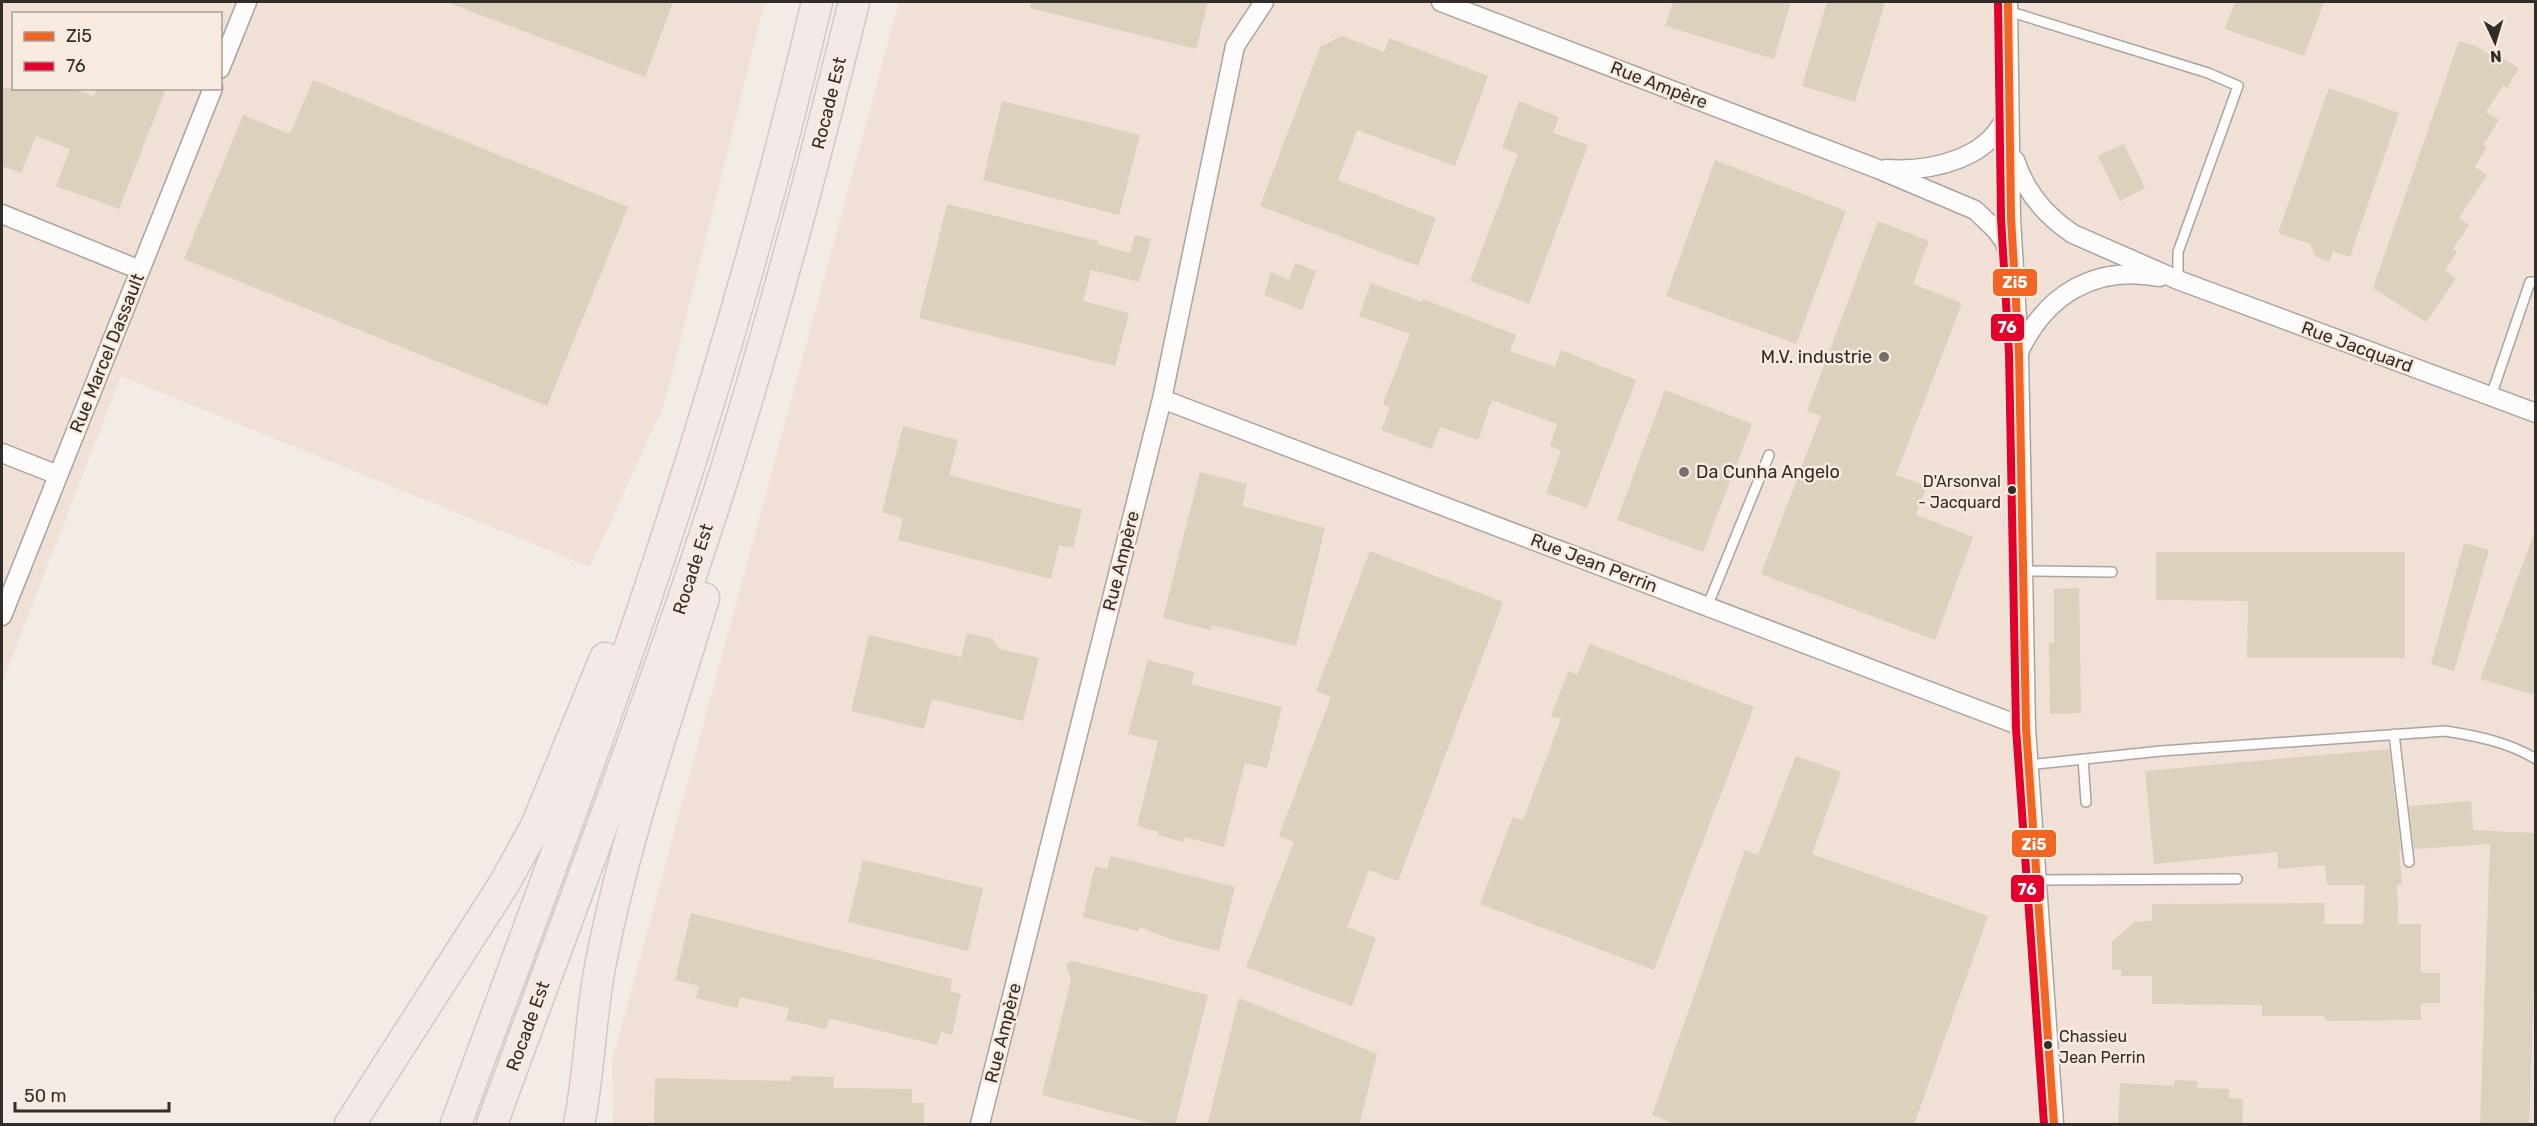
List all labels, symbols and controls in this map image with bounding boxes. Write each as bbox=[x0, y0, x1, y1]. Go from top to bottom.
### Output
legend bbox=[12, 12, 222, 90]
north arrow bbox=[2465, 12, 2525, 72]
text: Zi5 bbox=[66, 25, 92, 47]
text: N bbox=[2490, 47, 2502, 66]
text: 76 bbox=[66, 55, 86, 77]
street label: Rocade Est bbox=[807, 55, 851, 151]
street label: Rue Ampère bbox=[1607, 56, 1711, 114]
line badge: Zi5 bbox=[1992, 268, 2038, 297]
street label: Rue Marcel Dassault bbox=[65, 270, 149, 436]
text: Zi5 bbox=[2002, 273, 2028, 292]
line badge: 76 bbox=[1990, 313, 2025, 342]
street label: Rue Jacquard bbox=[2298, 317, 2416, 377]
text: 76 bbox=[1997, 318, 2017, 337]
place label: M.V. industrie bbox=[1761, 346, 1872, 368]
marker: M.V. industrie bbox=[1877, 350, 1891, 364]
place label: Da Cunha Angelo bbox=[1696, 461, 1840, 483]
marker: Da Cunha Angelo bbox=[1677, 465, 1691, 479]
place label: D'Arsonval - Jacquard bbox=[1918, 472, 2001, 512]
marker: D'Arsonval - Jacquard bbox=[2006, 484, 2018, 496]
street label: Rue Ampère bbox=[1098, 509, 1144, 613]
street label: Rocade Est bbox=[668, 521, 718, 617]
street label: Rue Jean Perrin bbox=[1527, 529, 1661, 597]
line badge: Zi5 bbox=[2011, 829, 2057, 858]
text: Zi5 bbox=[2021, 835, 2047, 854]
line badge: 76 bbox=[2010, 874, 2045, 903]
text: 76 bbox=[2017, 880, 2037, 899]
street label: Rocade Est bbox=[502, 978, 554, 1074]
street label: Rue Ampère bbox=[980, 981, 1026, 1085]
place label: Chassieu Jean Perrin bbox=[2059, 1027, 2145, 1067]
marker: Chassieu Jean Perrin bbox=[2042, 1039, 2054, 1051]
scale bar bbox=[15, 1075, 170, 1113]
text: 50 m bbox=[24, 1085, 67, 1107]

